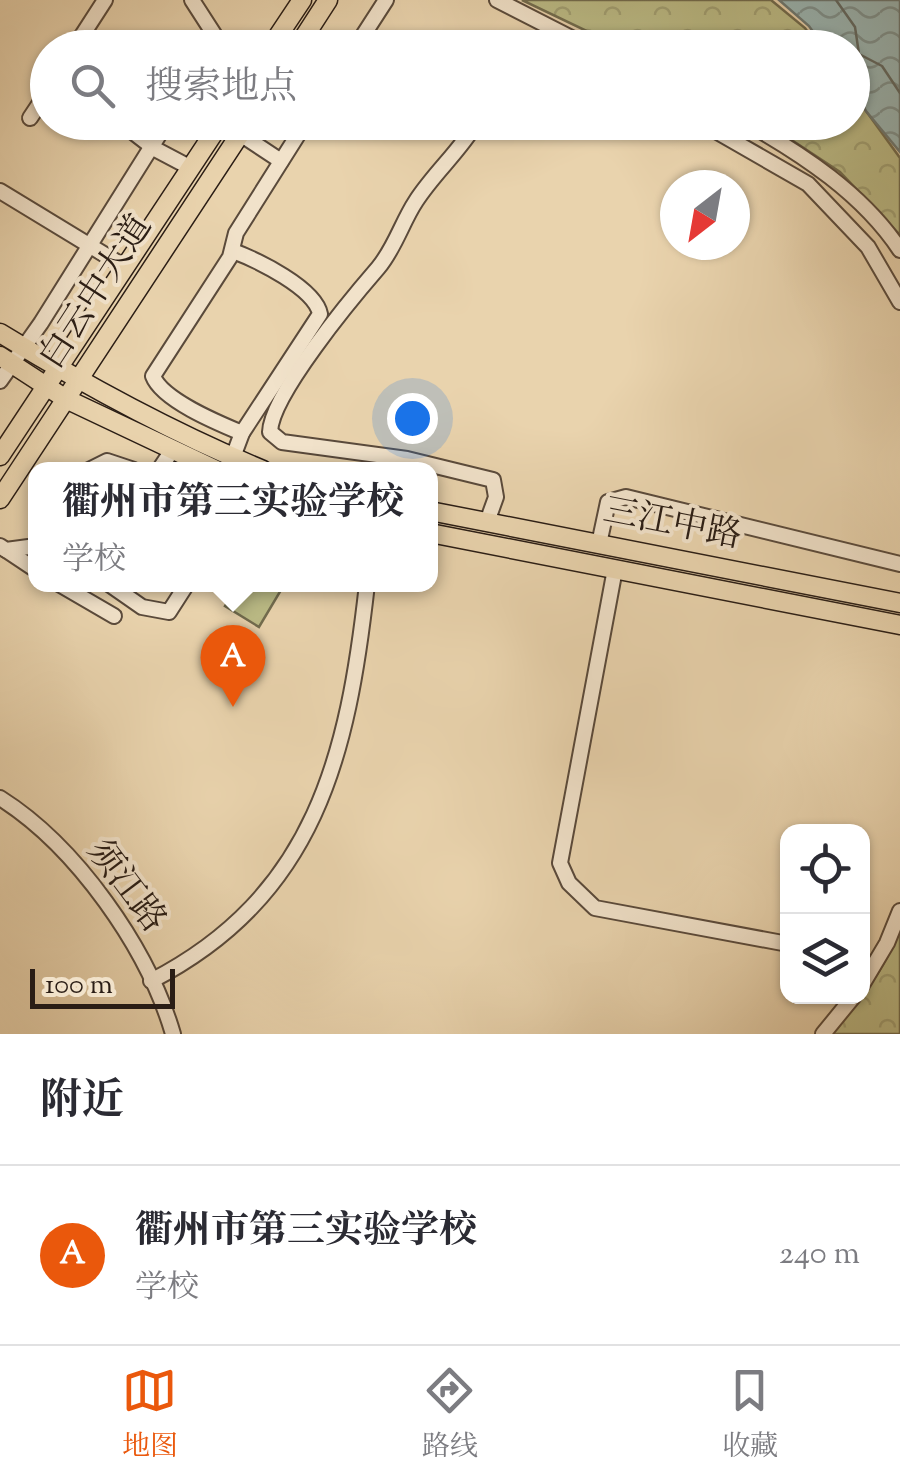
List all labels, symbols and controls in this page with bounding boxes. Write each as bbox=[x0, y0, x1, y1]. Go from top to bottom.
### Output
search box bbox=[30, 30, 870, 140]
icon: search bbox=[65, 58, 120, 113]
text: 搜索地点 bbox=[145, 62, 297, 116]
north arrow bbox=[660, 170, 750, 260]
street label: 白云中大道 bbox=[28, 206, 166, 380]
your location bbox=[387, 393, 438, 444]
popup bbox=[28, 462, 438, 592]
text: 衢州市第三实验学校 bbox=[62, 478, 404, 532]
street label: 三江中路 bbox=[598, 487, 746, 563]
text: 学校 bbox=[62, 538, 126, 584]
pin: A bbox=[200, 624, 266, 707]
map controls bbox=[780, 824, 870, 1004]
button: locate bbox=[780, 824, 870, 914]
street label: 须江路 bbox=[73, 830, 177, 944]
button: layers bbox=[780, 914, 870, 1004]
scale bar bbox=[30, 964, 175, 1008]
text: 100 m bbox=[45, 966, 113, 1006]
text: 附近 bbox=[40, 1073, 124, 1133]
text: 衢州市第三实验学校 bbox=[135, 1206, 477, 1260]
text: A bbox=[60, 1232, 85, 1278]
text: 240 m bbox=[779, 1232, 860, 1278]
text: 学校 bbox=[135, 1266, 199, 1312]
tab: 地图 bbox=[122, 1363, 178, 1468]
tab: 路线 bbox=[422, 1363, 478, 1468]
tab: 收藏 bbox=[722, 1363, 778, 1468]

